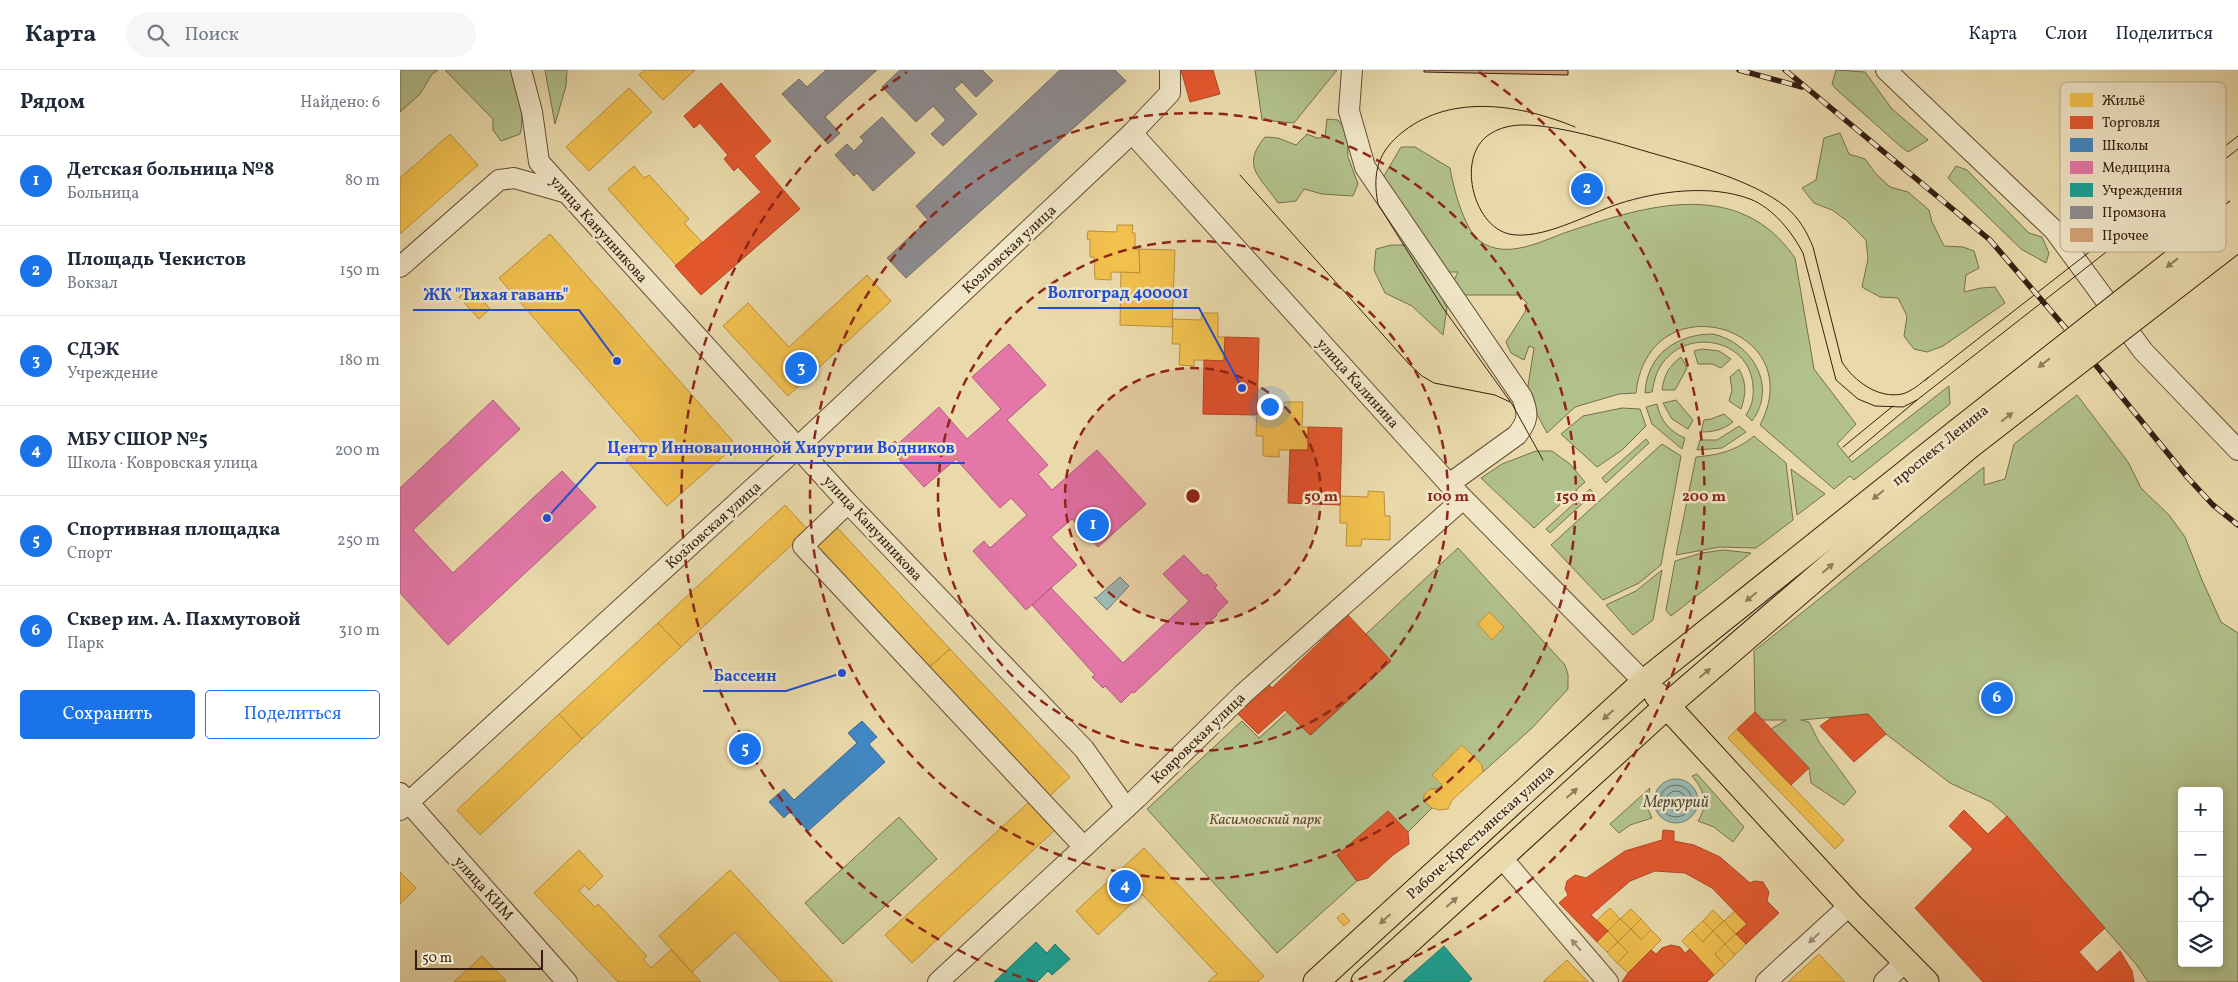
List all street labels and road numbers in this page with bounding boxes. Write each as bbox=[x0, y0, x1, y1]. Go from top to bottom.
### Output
street label: улица Канунникова bbox=[544, 172, 652, 288]
street label: Козловская улица bbox=[958, 201, 1062, 299]
street label: улица Калинина bbox=[1311, 334, 1403, 434]
street label: проспект Ленина bbox=[1888, 401, 1994, 492]
street label: улица Канунникова bbox=[817, 471, 927, 587]
street label: Козловская улица bbox=[662, 477, 766, 575]
street label: Ковровская улица bbox=[1147, 689, 1251, 790]
street label: Рабоче-Крестьянская улица bbox=[1403, 761, 1559, 905]
street label: улица КИМ bbox=[448, 852, 518, 926]

